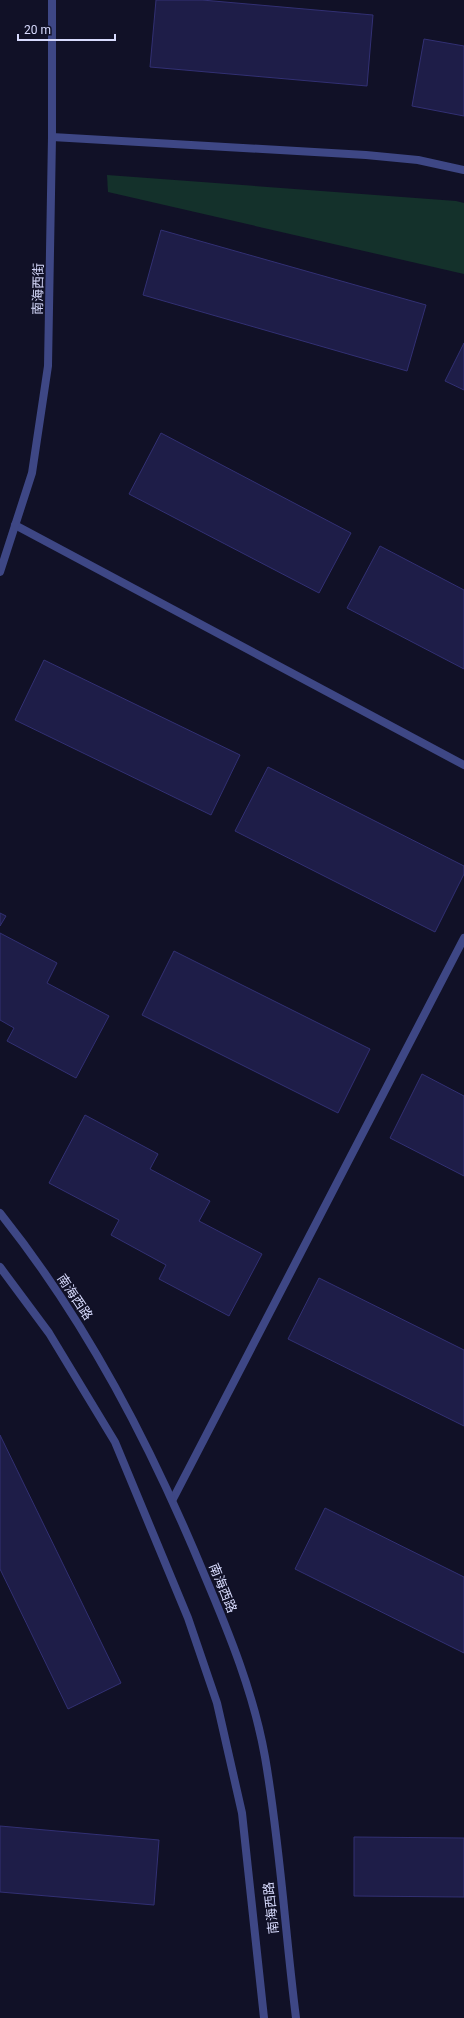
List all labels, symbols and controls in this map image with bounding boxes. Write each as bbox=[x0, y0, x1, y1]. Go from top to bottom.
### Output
scale bar bbox=[18, 16, 115, 42]
text: 20 m bbox=[24, 23, 51, 37]
street label: 南海西街 bbox=[30, 263, 46, 315]
street label: 南海西路 bbox=[54, 1271, 96, 1323]
street label: 南海西路 bbox=[206, 1561, 240, 1615]
street label: 南海西路 bbox=[261, 1881, 281, 1935]

